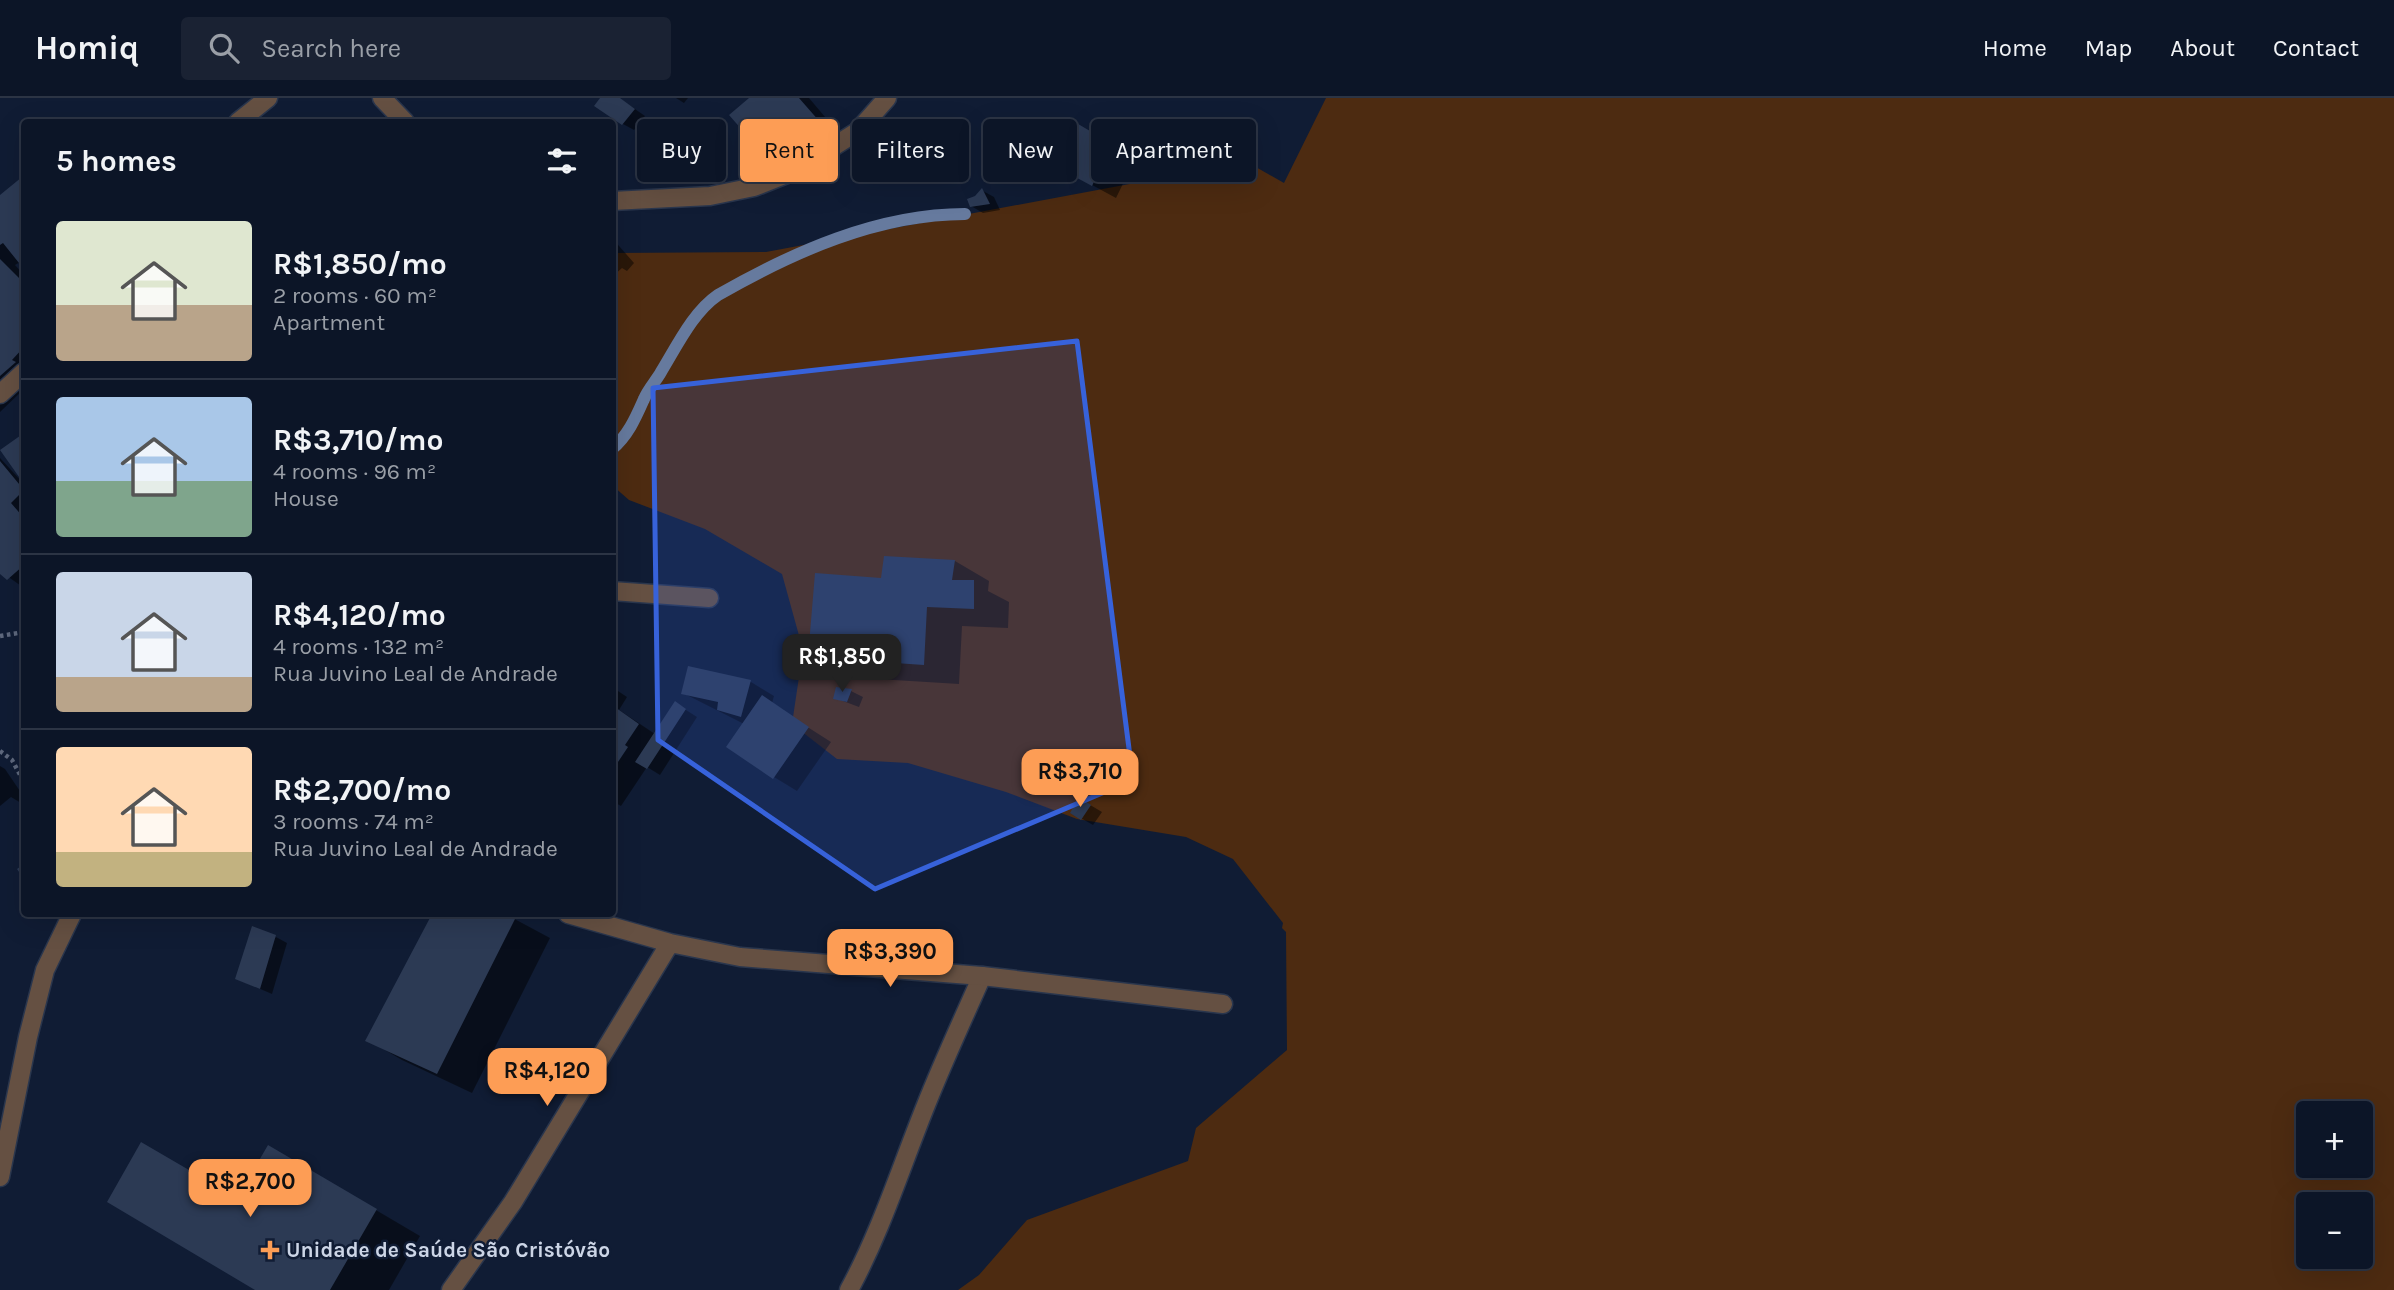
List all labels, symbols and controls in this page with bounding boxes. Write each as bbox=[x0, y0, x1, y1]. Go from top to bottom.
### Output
search box bbox=[181, 17, 671, 80]
text: Homiq bbox=[35, 29, 139, 67]
icon: search bbox=[205, 29, 243, 67]
text: Search here bbox=[261, 33, 401, 64]
text: Home bbox=[1983, 34, 2047, 62]
text: Map bbox=[2085, 34, 2132, 62]
text: About bbox=[2170, 34, 2235, 62]
text: Contact bbox=[2273, 34, 2359, 62]
chip: Buy bbox=[637, 119, 726, 182]
chip: Rent bbox=[740, 119, 838, 182]
chip: Filters bbox=[852, 119, 969, 182]
chip: New bbox=[983, 119, 1077, 182]
chip: Apartment bbox=[1091, 119, 1256, 182]
icon: filters bbox=[543, 142, 581, 180]
text: 5 homes bbox=[56, 143, 177, 179]
text: R$1,850/mo bbox=[273, 246, 447, 282]
icon: home bbox=[112, 249, 196, 333]
text: 2 rooms · 60 m² bbox=[273, 282, 437, 309]
text: Apartment bbox=[273, 309, 385, 336]
text: R$3,710/mo bbox=[273, 422, 443, 458]
icon: home bbox=[112, 425, 196, 509]
text: 4 rooms · 96 m² bbox=[273, 458, 436, 485]
text: House bbox=[273, 485, 339, 512]
text: R$4,120/mo bbox=[273, 597, 446, 633]
icon: home bbox=[112, 600, 196, 684]
text: 4 rooms · 132 m² bbox=[273, 633, 444, 660]
pin: R$1,850 bbox=[777, 634, 907, 694]
text: R$1,850 bbox=[798, 643, 886, 670]
text: Rua Juvino Leal de Andrade bbox=[273, 660, 558, 687]
pin: R$3,710 bbox=[1015, 750, 1145, 809]
text: R$3,710 bbox=[1038, 758, 1122, 785]
text: R$2,700/mo bbox=[273, 772, 451, 808]
icon: home bbox=[112, 775, 196, 859]
text: 3 rooms · 74 m² bbox=[273, 808, 434, 835]
text: Rua Juvino Leal de Andrade bbox=[273, 835, 558, 862]
pin: R$3,390 bbox=[825, 930, 955, 989]
text: R$3,390 bbox=[843, 938, 937, 965]
pin: R$4,120 bbox=[482, 1048, 612, 1108]
text: R$4,120 bbox=[504, 1057, 590, 1084]
map controls bbox=[2296, 1101, 2373, 1269]
button: + bbox=[2296, 1101, 2373, 1178]
pin: R$2,700 bbox=[185, 1160, 315, 1219]
text: R$2,700 bbox=[205, 1168, 295, 1195]
button: − bbox=[2296, 1192, 2373, 1269]
place label: Unidade de Saúde São Cristóvão bbox=[286, 1238, 610, 1262]
marker: Unidade de Saúde São Cristóvão bbox=[260, 1240, 280, 1260]

